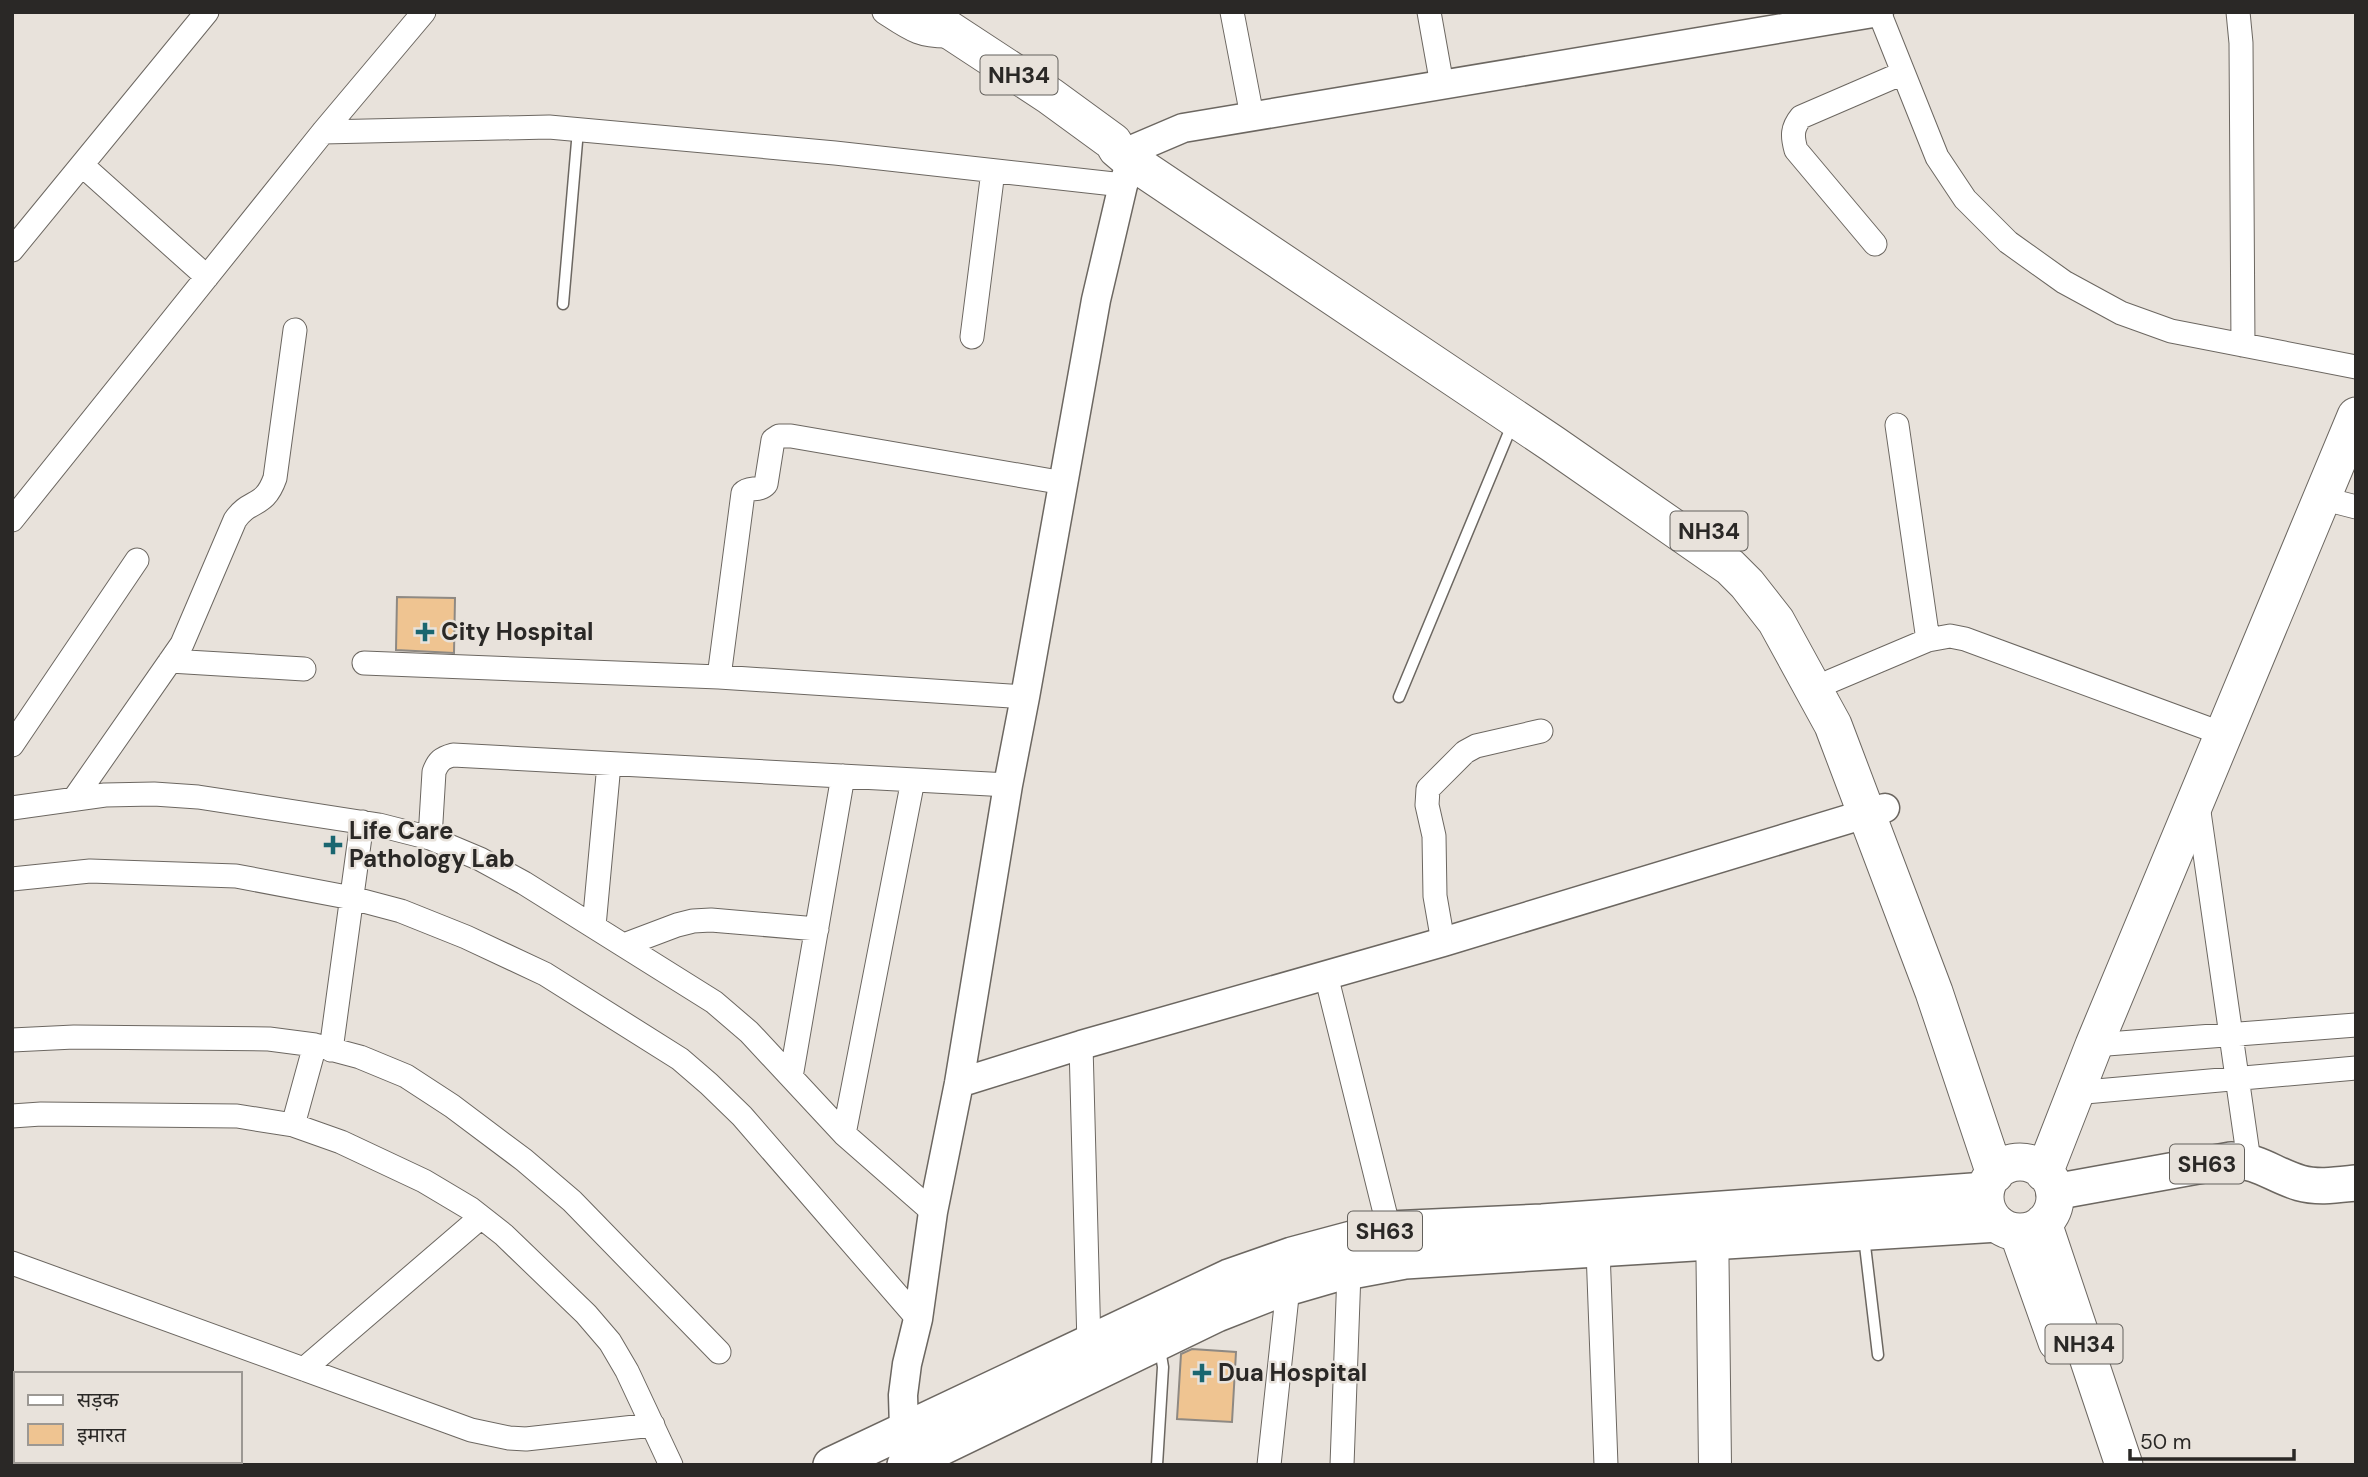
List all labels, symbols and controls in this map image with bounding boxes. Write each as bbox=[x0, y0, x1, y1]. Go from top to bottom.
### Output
road number: NH34 bbox=[981, 55, 1058, 94]
road number: NH34 bbox=[1670, 512, 1748, 551]
place label: City Hospital bbox=[441, 616, 594, 647]
marker: City Hospital bbox=[415, 622, 435, 642]
place label: Life Care Pathology Lab bbox=[349, 815, 515, 874]
marker: Life Care Pathology Lab bbox=[323, 835, 343, 855]
road number: SH63 bbox=[2170, 1144, 2244, 1184]
road number: SH63 bbox=[1348, 1212, 1422, 1250]
road number: NH34 bbox=[2046, 1324, 2122, 1364]
place label: Dua Hospital bbox=[1218, 1357, 1367, 1388]
marker: Dua Hospital bbox=[1192, 1363, 1212, 1383]
legend bbox=[14, 1372, 242, 1463]
text: सड़क bbox=[77, 1386, 119, 1414]
scale bar bbox=[2130, 1418, 2294, 1462]
text: इमारत bbox=[77, 1421, 127, 1449]
text: 50 m bbox=[2140, 1428, 2191, 1456]

